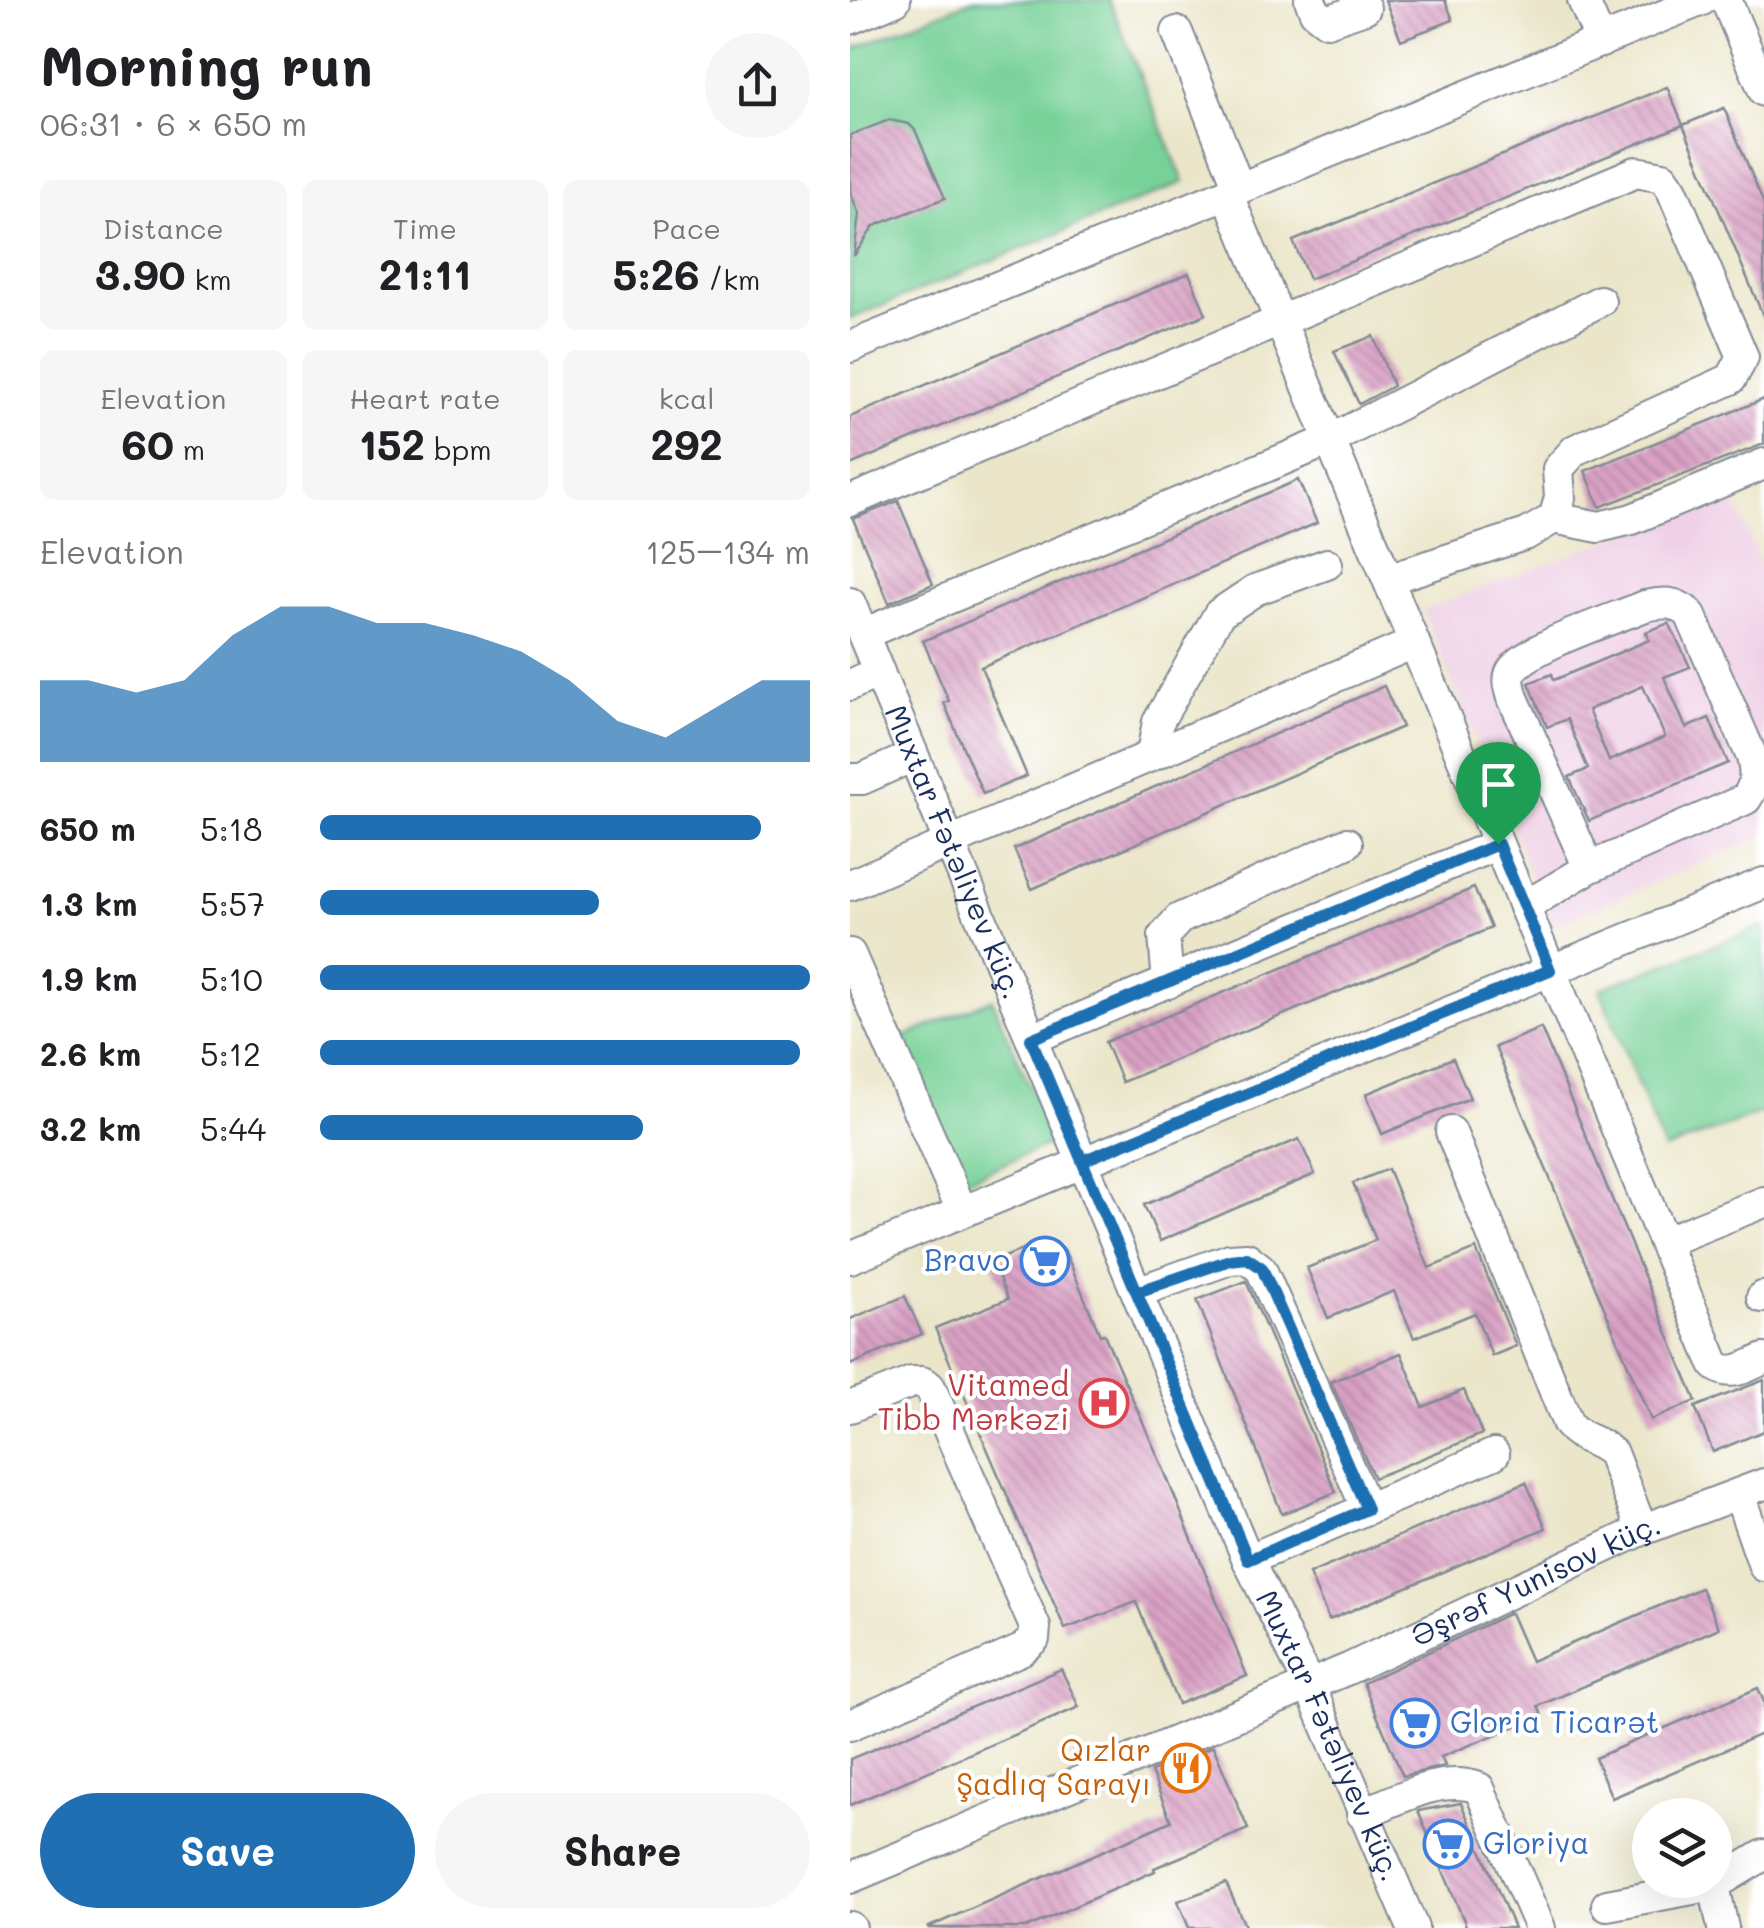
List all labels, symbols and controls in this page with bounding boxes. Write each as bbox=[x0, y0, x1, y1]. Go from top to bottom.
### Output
text: Morning run bbox=[40, 28, 373, 100]
button: share bbox=[705, 33, 810, 138]
text: 06:31 · 6 × 650 m bbox=[40, 102, 307, 144]
text: Distance bbox=[103, 210, 224, 246]
text: Time bbox=[393, 210, 457, 246]
text: Pace bbox=[652, 210, 721, 246]
text: 3.90 bbox=[95, 246, 185, 301]
text: 21:11 bbox=[379, 246, 471, 301]
text: 5:26 bbox=[613, 246, 700, 301]
text: km bbox=[185, 261, 232, 297]
text: /km bbox=[700, 261, 760, 297]
text: Elevation bbox=[100, 380, 226, 416]
text: Heart rate bbox=[349, 380, 501, 416]
text: kcal bbox=[659, 380, 715, 416]
text: 60 bbox=[121, 416, 174, 471]
text: 152 bbox=[358, 416, 425, 471]
text: 292 bbox=[651, 416, 723, 471]
text: m bbox=[174, 431, 205, 467]
text: bpm bbox=[425, 431, 492, 467]
text: Elevation bbox=[40, 530, 184, 572]
text: 125–134 m bbox=[645, 530, 810, 572]
street label: Muxtar Fətəliyev küç. bbox=[877, 699, 1034, 1004]
pin bbox=[1456, 742, 1541, 845]
icon: arrive bbox=[1471, 757, 1526, 812]
text: 650 m bbox=[40, 807, 136, 849]
text: 5:18 bbox=[200, 807, 262, 849]
text: 1.3 km bbox=[40, 882, 137, 924]
text: 5:57 bbox=[200, 882, 265, 924]
text: 1.9 km bbox=[40, 957, 137, 999]
text: 5:10 bbox=[200, 957, 263, 999]
text: 2.6 km bbox=[40, 1032, 141, 1074]
text: 5:12 bbox=[200, 1032, 261, 1074]
text: 3.2 km bbox=[40, 1107, 141, 1149]
text: 5:44 bbox=[200, 1107, 266, 1149]
supermarket icon: Bravo bbox=[1019, 1235, 1071, 1287]
place label: Bravo bbox=[924, 1239, 1010, 1279]
place label: Vitamed Tibb Mərkəzi bbox=[877, 1364, 1069, 1438]
hospital icon: Vitamed Tibb Mərkəzi bbox=[1078, 1377, 1130, 1429]
street label: Əşrəf Yunisov küç. bbox=[1404, 1503, 1666, 1655]
street label: Muxtar Fətəliyev küç. bbox=[1248, 1583, 1413, 1887]
supermarket icon: Gloria Ticarət bbox=[1389, 1697, 1441, 1749]
place label: Gloria Ticarət bbox=[1450, 1701, 1659, 1741]
place label: Qızlar Şadlıq Sarayı bbox=[956, 1729, 1151, 1803]
restaurant icon: Qızlar Şadlıq Sarayı bbox=[1160, 1742, 1212, 1794]
button: Save bbox=[40, 1793, 415, 1908]
button: Share bbox=[435, 1793, 810, 1908]
map controls bbox=[1632, 1798, 1732, 1898]
button: layers bbox=[1632, 1798, 1732, 1898]
supermarket icon: Gloriya bbox=[1422, 1818, 1474, 1870]
place label: Gloriya bbox=[1483, 1822, 1589, 1862]

